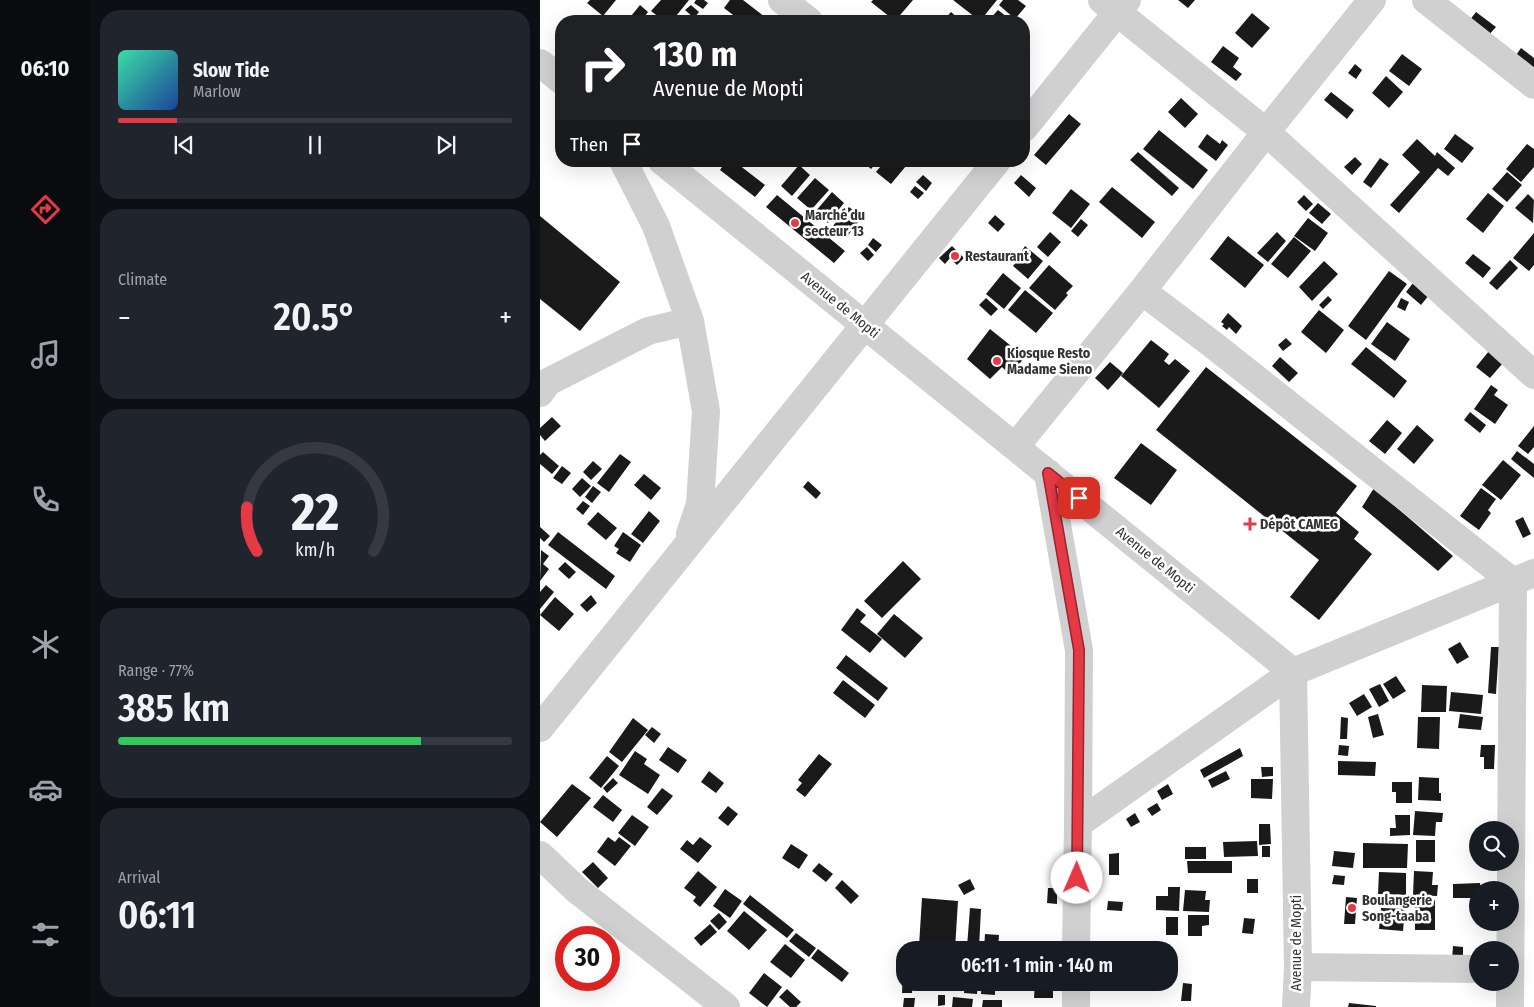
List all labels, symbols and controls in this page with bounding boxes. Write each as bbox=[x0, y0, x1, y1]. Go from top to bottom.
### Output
text: 130 m bbox=[653, 33, 737, 75]
icon: right bbox=[570, 35, 635, 100]
text: 06:10 bbox=[20, 55, 70, 82]
text: Slow Tide bbox=[193, 59, 269, 82]
text: Avenue de Mopti bbox=[653, 75, 804, 102]
text: Marlow bbox=[193, 82, 241, 101]
icon: arrive bbox=[618, 130, 646, 158]
icon: previous bbox=[170, 131, 198, 159]
icon: pause bbox=[301, 131, 329, 159]
icon: next bbox=[432, 131, 460, 159]
text: Then bbox=[570, 133, 608, 156]
icon: directions bbox=[28, 192, 63, 227]
place label: Marché du secteur 13 bbox=[805, 207, 865, 240]
marker: Marché du secteur 13 bbox=[789, 217, 801, 229]
place label: Restaurant bbox=[965, 248, 1030, 265]
marker: Restaurant bbox=[949, 250, 961, 262]
street label: Avenue de Mopti bbox=[797, 268, 883, 342]
text: Climate bbox=[118, 270, 167, 289]
text: 20.5° bbox=[274, 294, 356, 340]
text: − bbox=[118, 301, 131, 334]
text: + bbox=[499, 301, 512, 334]
icon: music bbox=[28, 337, 63, 372]
place label: Kiosque Resto Madame Sieno bbox=[1007, 345, 1093, 378]
marker: Kiosque Resto Madame Sieno bbox=[991, 355, 1003, 367]
pin bbox=[1058, 477, 1100, 519]
text: 22 bbox=[290, 481, 339, 544]
icon: phone bbox=[28, 482, 63, 517]
icon: arrive bbox=[1065, 484, 1093, 512]
place label: Dépôt CAMEG bbox=[1260, 516, 1338, 533]
marker: Dépôt CAMEG bbox=[1244, 518, 1256, 530]
street label: Avenue de Mopti bbox=[1112, 523, 1198, 597]
text: km/h bbox=[295, 539, 335, 561]
icon: climate bbox=[28, 627, 63, 662]
text: Range · 77% bbox=[118, 661, 194, 680]
text: 385 km bbox=[118, 685, 230, 731]
icon: car bbox=[28, 772, 63, 807]
map controls bbox=[1469, 821, 1519, 991]
button: search bbox=[1469, 821, 1519, 871]
position arrow bbox=[1050, 851, 1102, 903]
text: Arrival bbox=[118, 868, 160, 887]
button: + bbox=[1469, 881, 1519, 931]
text: 06:11 bbox=[118, 892, 196, 938]
place label: Boulangerie Song-taaba bbox=[1362, 892, 1432, 925]
street label: Avenue de Mopti bbox=[1288, 895, 1305, 991]
marker: Boulangerie Song-taaba bbox=[1346, 902, 1358, 914]
icon: filters bbox=[28, 917, 63, 952]
speed limit sign: 30 bbox=[555, 926, 620, 991]
button: − bbox=[1469, 941, 1519, 991]
text: 06:11 · 1 min · 140 m bbox=[961, 954, 1113, 977]

